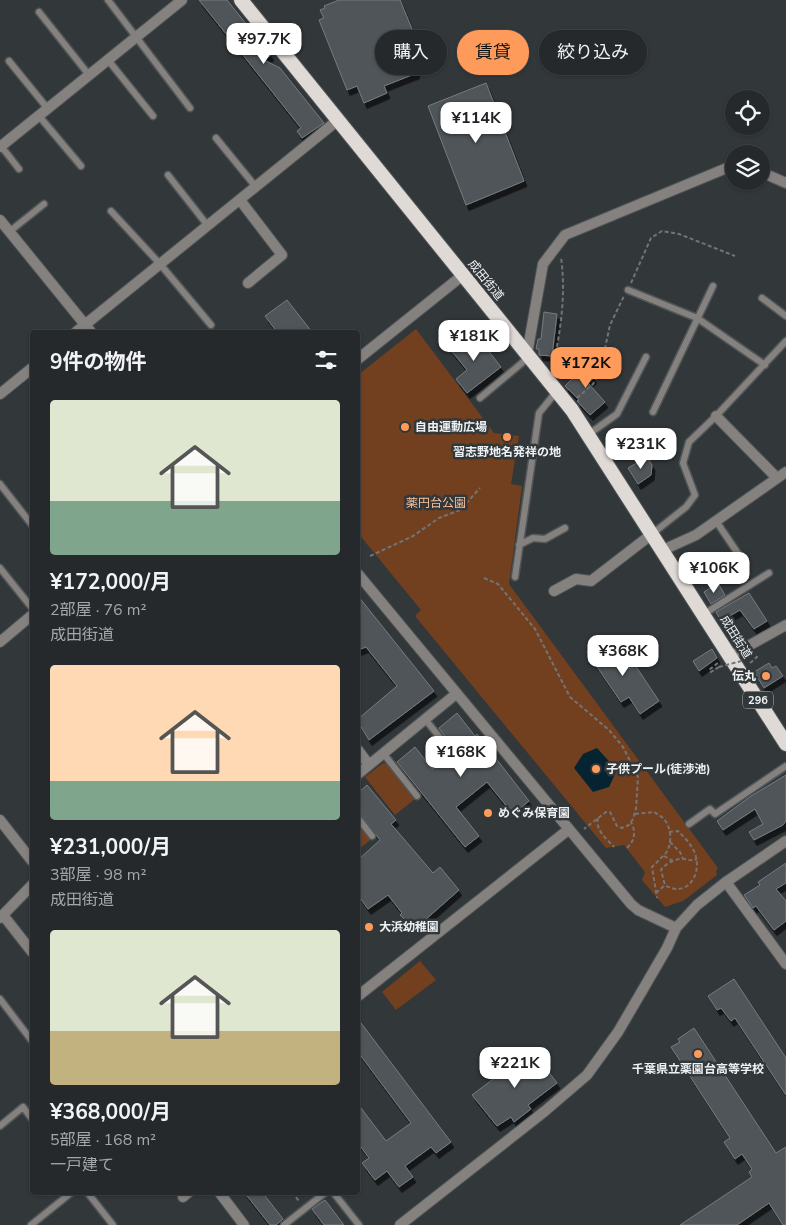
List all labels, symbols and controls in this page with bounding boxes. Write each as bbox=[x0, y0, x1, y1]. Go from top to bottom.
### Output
pin: ¥97.7K bbox=[223, 22, 305, 65]
text: ¥97.7K bbox=[238, 28, 291, 50]
chip: 購入 bbox=[375, 30, 447, 75]
chip: 賃貸 bbox=[457, 30, 529, 75]
chip: 絞り込み bbox=[539, 30, 647, 75]
map controls bbox=[725, 90, 770, 190]
button: locate bbox=[725, 90, 770, 135]
pin: ¥114K bbox=[441, 102, 511, 144]
text: ¥114K bbox=[451, 107, 501, 129]
button: layers bbox=[725, 145, 770, 190]
street label: 成田街道 bbox=[465, 256, 507, 304]
pin: ¥181K bbox=[439, 320, 509, 362]
text: ¥181K bbox=[449, 325, 499, 347]
icon: filters bbox=[312, 346, 340, 374]
pin: ¥172K bbox=[551, 346, 621, 389]
text: 9件の物件 bbox=[50, 348, 147, 376]
text: ¥172K bbox=[561, 352, 611, 374]
place label: 自由運動広場 bbox=[415, 419, 487, 435]
marker: 自由運動広場 bbox=[399, 421, 411, 433]
pin: ¥231K bbox=[606, 428, 676, 470]
marker: 習志野地名発祥の地 bbox=[501, 431, 513, 443]
icon: home bbox=[150, 432, 240, 522]
text: ¥231K bbox=[616, 433, 666, 455]
place label: 習志野地名発祥の地 bbox=[453, 444, 561, 460]
park label: 薬円台公園 bbox=[406, 495, 466, 511]
pin: ¥106K bbox=[679, 552, 749, 594]
text: ¥106K bbox=[689, 557, 739, 579]
text: ¥172,000/月 bbox=[50, 568, 171, 596]
text: 2部屋 · 76 m² bbox=[50, 599, 147, 621]
street label: 成田街道 bbox=[716, 612, 756, 662]
text: 成田街道 bbox=[50, 624, 114, 646]
pin: ¥368K bbox=[588, 634, 658, 677]
text: ¥368K bbox=[598, 640, 648, 662]
place label: 伝丸 bbox=[732, 668, 756, 684]
marker: 伝丸 bbox=[760, 670, 772, 682]
road number: 296 bbox=[743, 692, 773, 708]
icon: home bbox=[150, 697, 240, 787]
pin: ¥168K bbox=[426, 736, 496, 778]
text: ¥168K bbox=[436, 741, 486, 763]
place label: 子供プール(徒渉池) bbox=[606, 761, 711, 777]
marker: 子供プール(徒渉池) bbox=[590, 763, 602, 775]
place label: めぐみ保育園 bbox=[498, 805, 570, 821]
marker: めぐみ保育園 bbox=[482, 807, 494, 819]
text: ¥231,000/月 bbox=[50, 833, 171, 861]
text: 3部屋 · 98 m² bbox=[50, 864, 147, 886]
text: 成田街道 bbox=[50, 889, 114, 911]
place label: 大浜幼稚園 bbox=[379, 919, 439, 935]
marker: 大浜幼稚園 bbox=[363, 921, 375, 933]
icon: home bbox=[150, 962, 240, 1052]
pin: ¥221K bbox=[480, 1046, 550, 1089]
marker: 千葉県立薬園台高等学校 bbox=[692, 1048, 704, 1060]
text: ¥221K bbox=[490, 1052, 540, 1074]
place label: 千葉県立薬園台高等学校 bbox=[632, 1061, 764, 1077]
text: ¥368,000/月 bbox=[50, 1098, 171, 1126]
text: 5部屋 · 168 m² bbox=[50, 1129, 156, 1151]
text: 一戸建て bbox=[50, 1154, 114, 1176]

